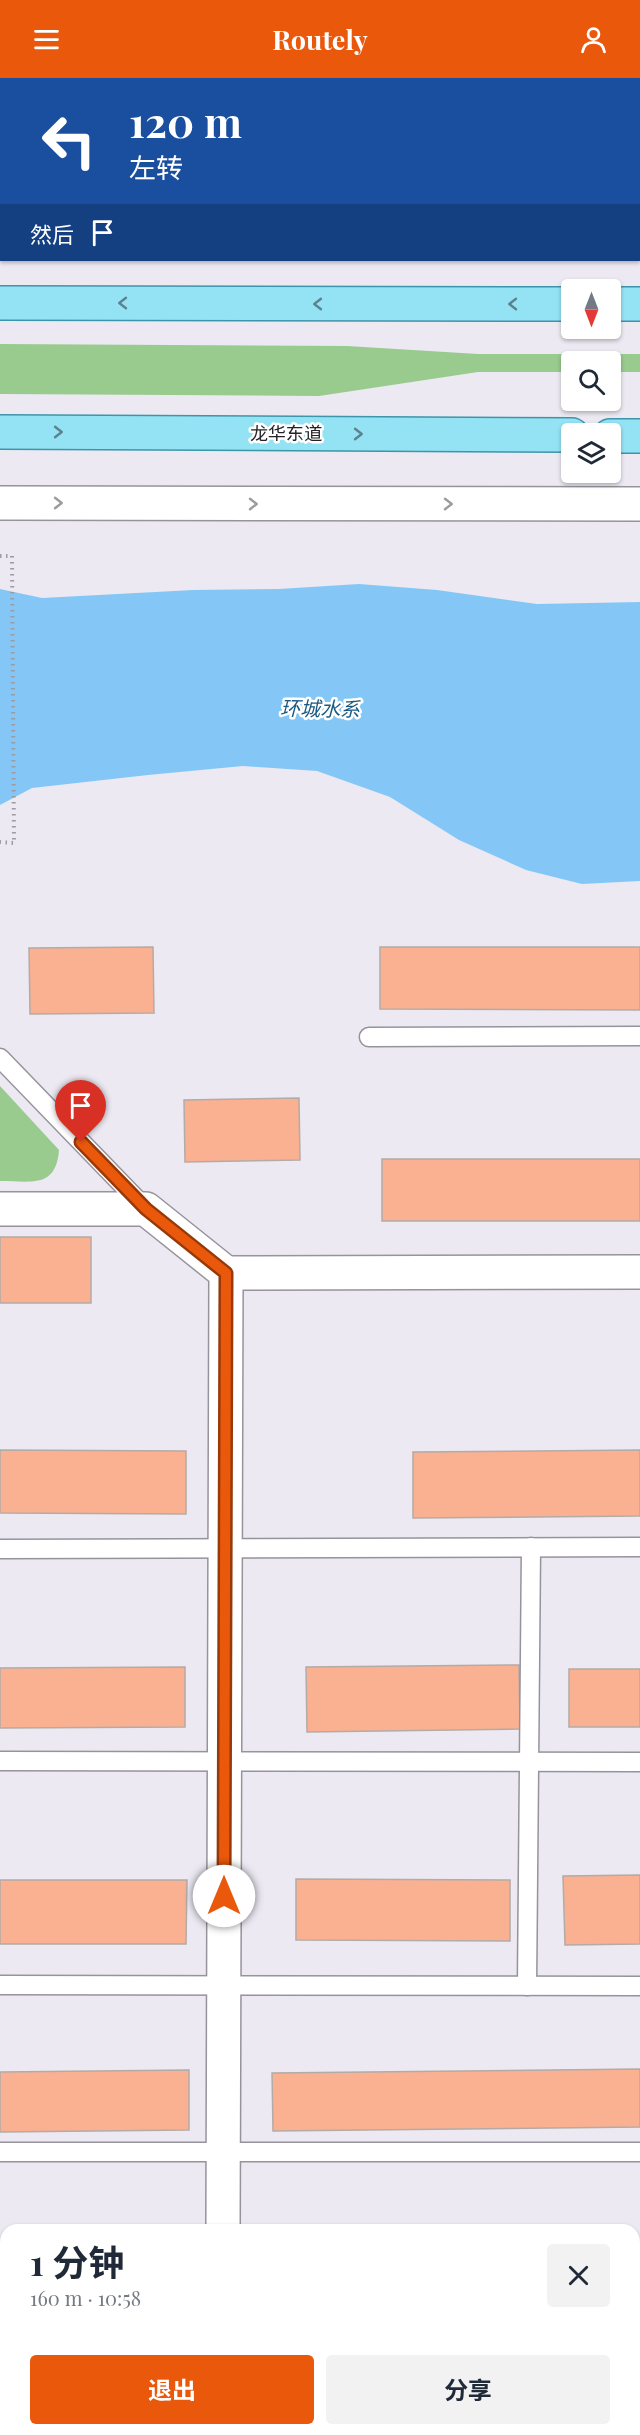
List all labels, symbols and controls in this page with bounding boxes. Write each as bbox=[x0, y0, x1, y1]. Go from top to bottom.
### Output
text: Routely bbox=[272, 21, 368, 57]
icon: menu bbox=[30, 23, 63, 56]
icon: person bbox=[577, 23, 610, 56]
text: 120 m bbox=[129, 93, 242, 149]
icon: left bbox=[30, 102, 108, 180]
text: 左转 bbox=[129, 149, 183, 185]
icon: arrive bbox=[86, 216, 119, 249]
text: 然后 bbox=[30, 219, 74, 249]
north arrow bbox=[561, 279, 621, 339]
map controls bbox=[561, 279, 621, 483]
one-way arrow bbox=[119, 297, 128, 309]
one-way arrow bbox=[314, 298, 323, 310]
one-way arrow bbox=[509, 298, 518, 310]
button: search bbox=[561, 351, 621, 411]
street label: 龙华东道 bbox=[250, 421, 322, 445]
button: layers bbox=[561, 423, 621, 483]
one-way arrow bbox=[54, 426, 63, 438]
one-way arrow bbox=[354, 428, 363, 440]
one-way arrow bbox=[54, 497, 63, 509]
one-way arrow bbox=[249, 498, 258, 510]
one-way arrow bbox=[444, 498, 453, 510]
water label: 环城水系 bbox=[280, 693, 361, 722]
pin bbox=[55, 1080, 106, 1142]
icon: arrive bbox=[64, 1089, 97, 1122]
position arrow bbox=[192, 1864, 256, 1928]
text: 1 分钟 bbox=[30, 2237, 124, 2285]
button: close bbox=[547, 2244, 610, 2307]
text: 160 m · 10:58 bbox=[30, 2284, 141, 2311]
button: 退出 bbox=[30, 2355, 314, 2424]
button: 分享 bbox=[326, 2355, 610, 2424]

